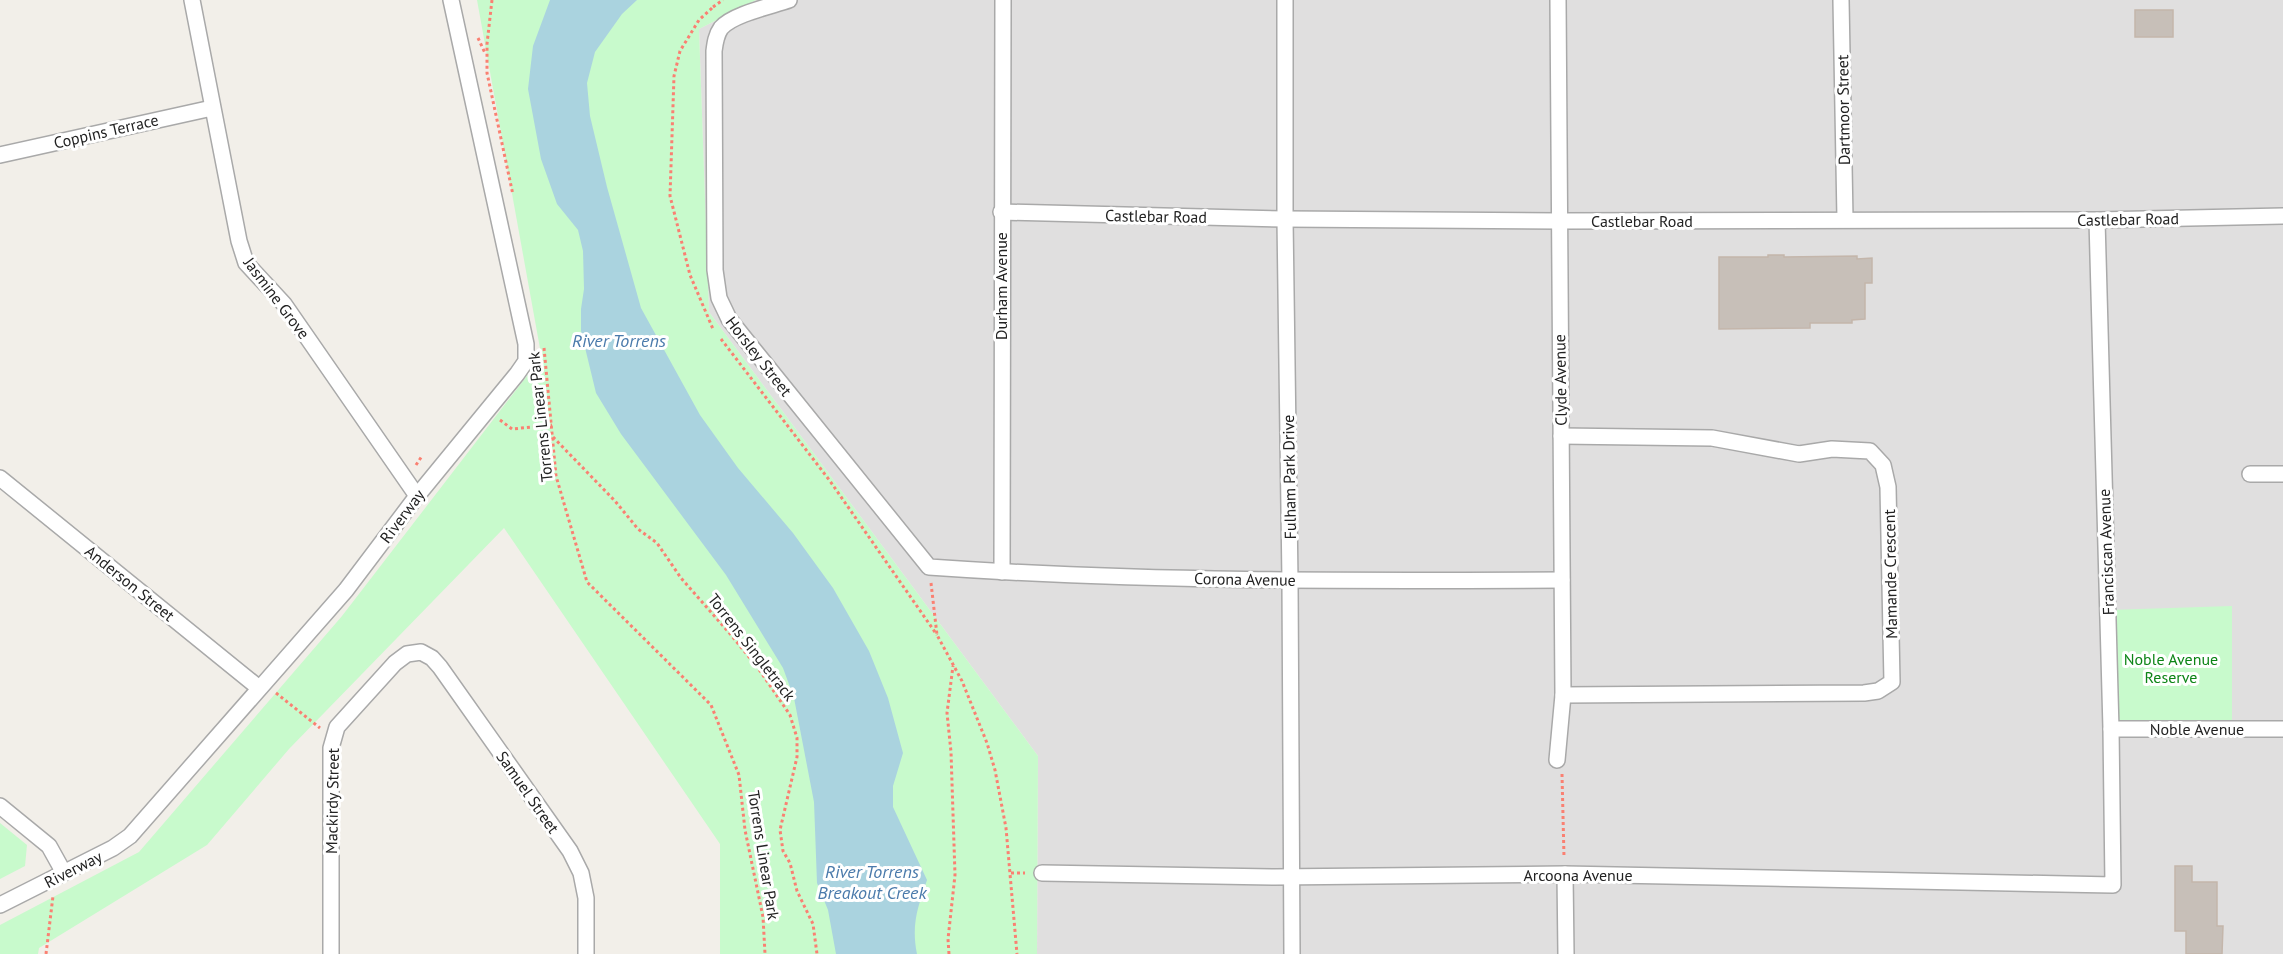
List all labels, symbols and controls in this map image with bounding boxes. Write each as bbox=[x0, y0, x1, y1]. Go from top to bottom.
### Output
street label: Dartmoor Street bbox=[1832, 54, 1854, 165]
street label: Coppins Terrace bbox=[52, 109, 160, 153]
street label: Castlebar Road bbox=[1105, 205, 1207, 227]
street label: Castlebar Road bbox=[2077, 208, 2179, 230]
street label: Castlebar Road bbox=[1591, 211, 1693, 231]
street label: Durham Avenue bbox=[991, 232, 1011, 340]
street label: Jasmine Grove bbox=[239, 252, 314, 343]
street label: Horsley Street bbox=[722, 312, 797, 400]
water label: River Torrens bbox=[572, 329, 667, 352]
street label: Clyde Avenue bbox=[1549, 334, 1571, 426]
street label: Torrens Linear Park bbox=[523, 351, 557, 483]
street label: Fulham Park Drive bbox=[1278, 415, 1300, 539]
street label: Riverway bbox=[375, 485, 429, 547]
street label: Franciscan Avenue bbox=[2094, 489, 2118, 615]
street label: Mamande Crescent bbox=[1879, 508, 1901, 639]
street label: Anderson Street bbox=[81, 541, 179, 626]
street label: Corona Avenue bbox=[1194, 568, 1296, 590]
street label: Torrens Singletrack bbox=[704, 589, 800, 705]
park label: Noble Avenue Reserve bbox=[2124, 649, 2218, 687]
street label: Noble Avenue bbox=[2150, 719, 2244, 739]
street label: Mackirdy Street bbox=[321, 747, 343, 854]
street label: Samuel Street bbox=[492, 747, 564, 838]
street label: Torrens Linear Park bbox=[744, 789, 784, 921]
street label: Riverway bbox=[41, 846, 106, 892]
water label: River Torrens Breakout Creek bbox=[817, 860, 927, 904]
street label: Arcoona Avenue bbox=[1523, 865, 1633, 885]

